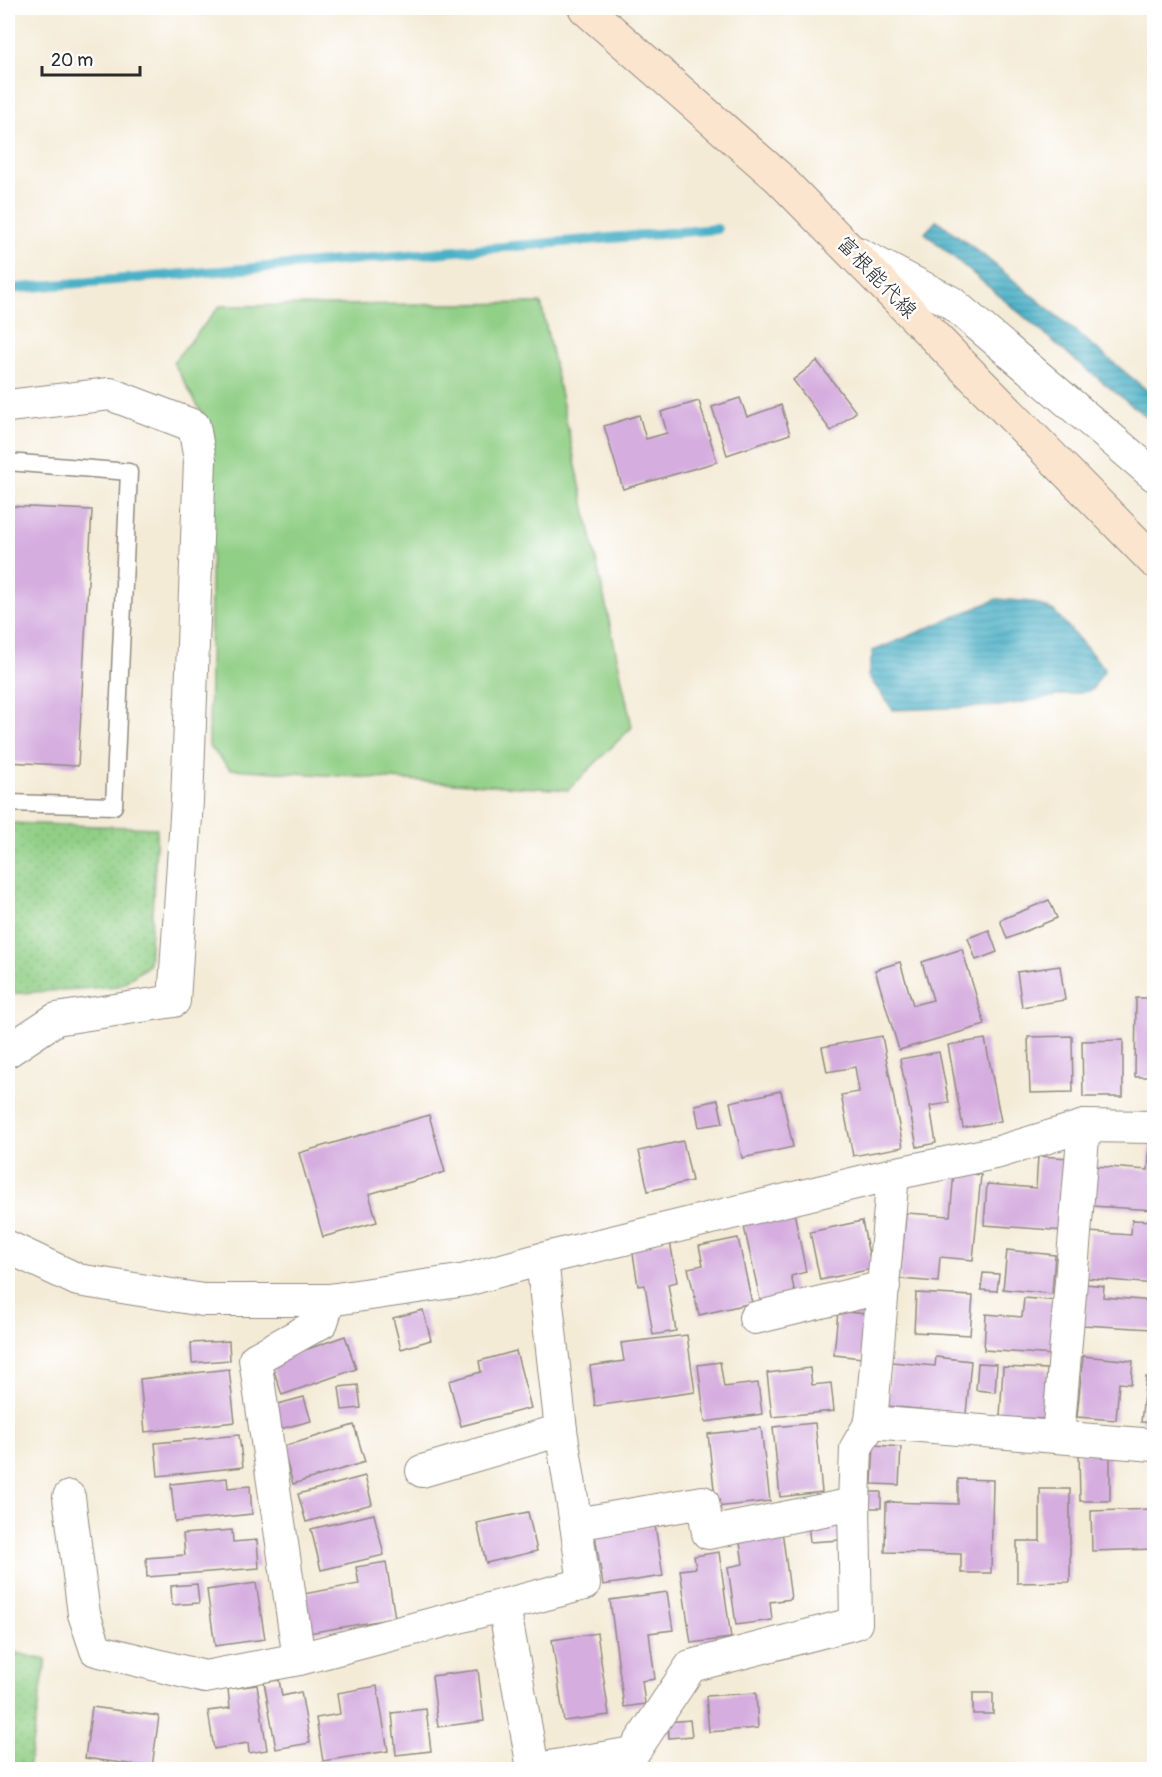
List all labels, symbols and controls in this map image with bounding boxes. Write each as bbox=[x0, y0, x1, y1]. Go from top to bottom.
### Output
scale bar bbox=[42, 39, 140, 77]
text: 20 m bbox=[51, 49, 93, 72]
street label: 富根能代線 bbox=[830, 230, 923, 324]

